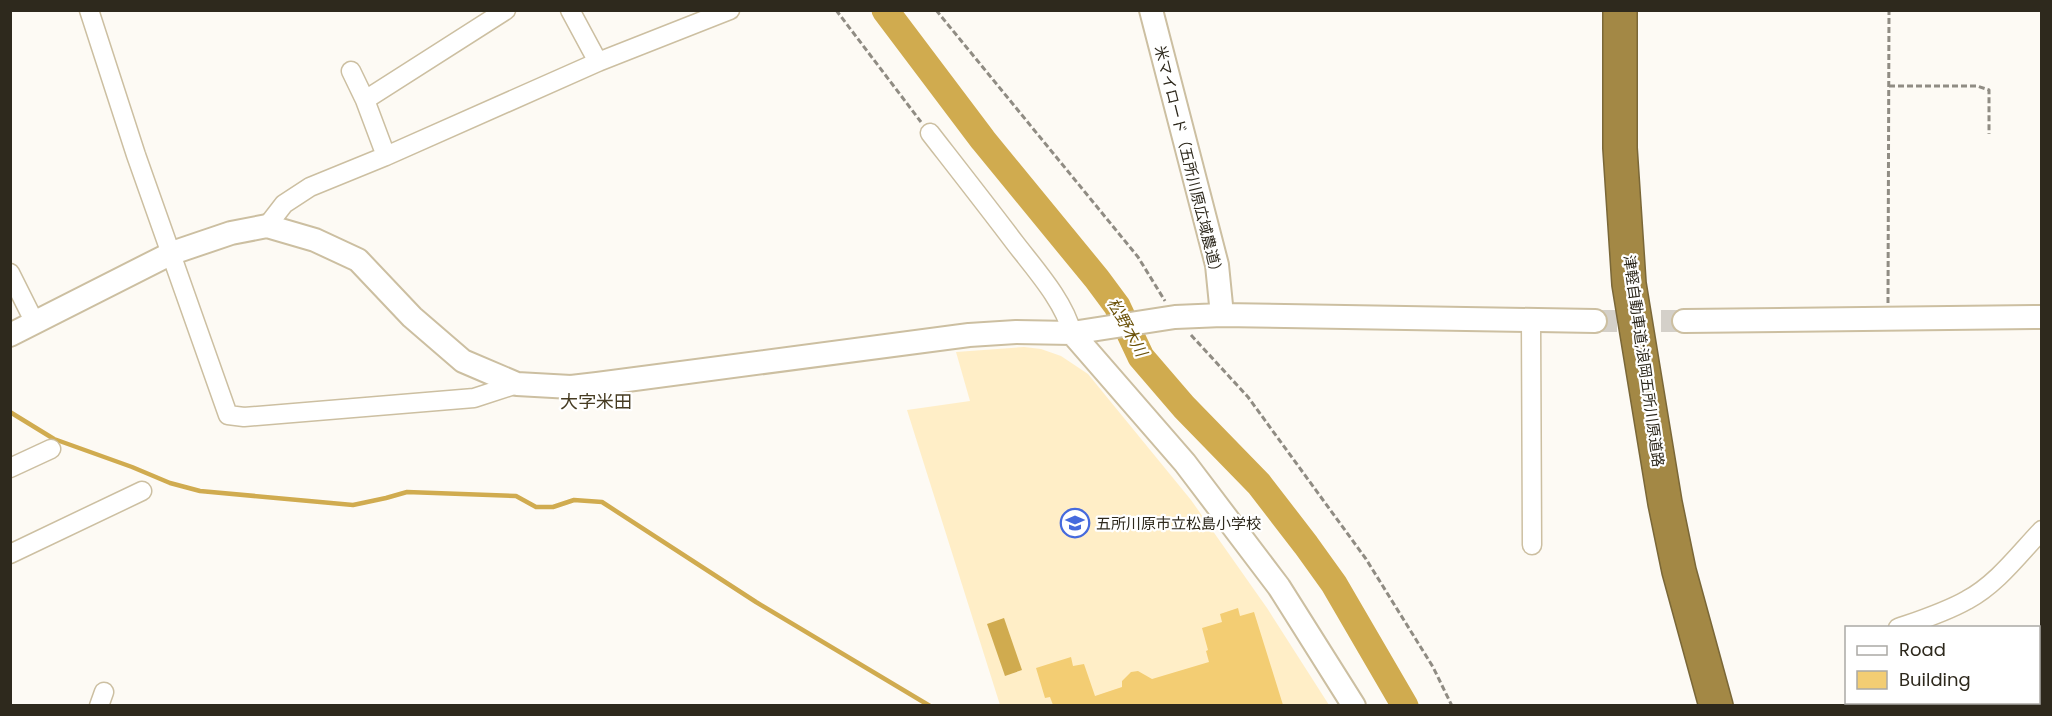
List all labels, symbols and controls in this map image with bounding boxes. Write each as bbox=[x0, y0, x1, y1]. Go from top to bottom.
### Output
street label: 米マイロード（五所川原広域農道） bbox=[1150, 43, 1228, 281]
street label: 津軽自動車道;浪岡五所川原道路 bbox=[1619, 254, 1669, 468]
water label: 松野木川 bbox=[1101, 293, 1154, 362]
district label: 大字米田 bbox=[560, 389, 632, 414]
school or university icon: 五所川原市立松島小学校 bbox=[1059, 507, 1091, 539]
place label: 五所川原市立松島小学校 bbox=[1096, 513, 1261, 534]
legend bbox=[1845, 626, 2040, 704]
text: Road bbox=[1899, 637, 1946, 662]
text: Building bbox=[1899, 667, 1971, 692]

